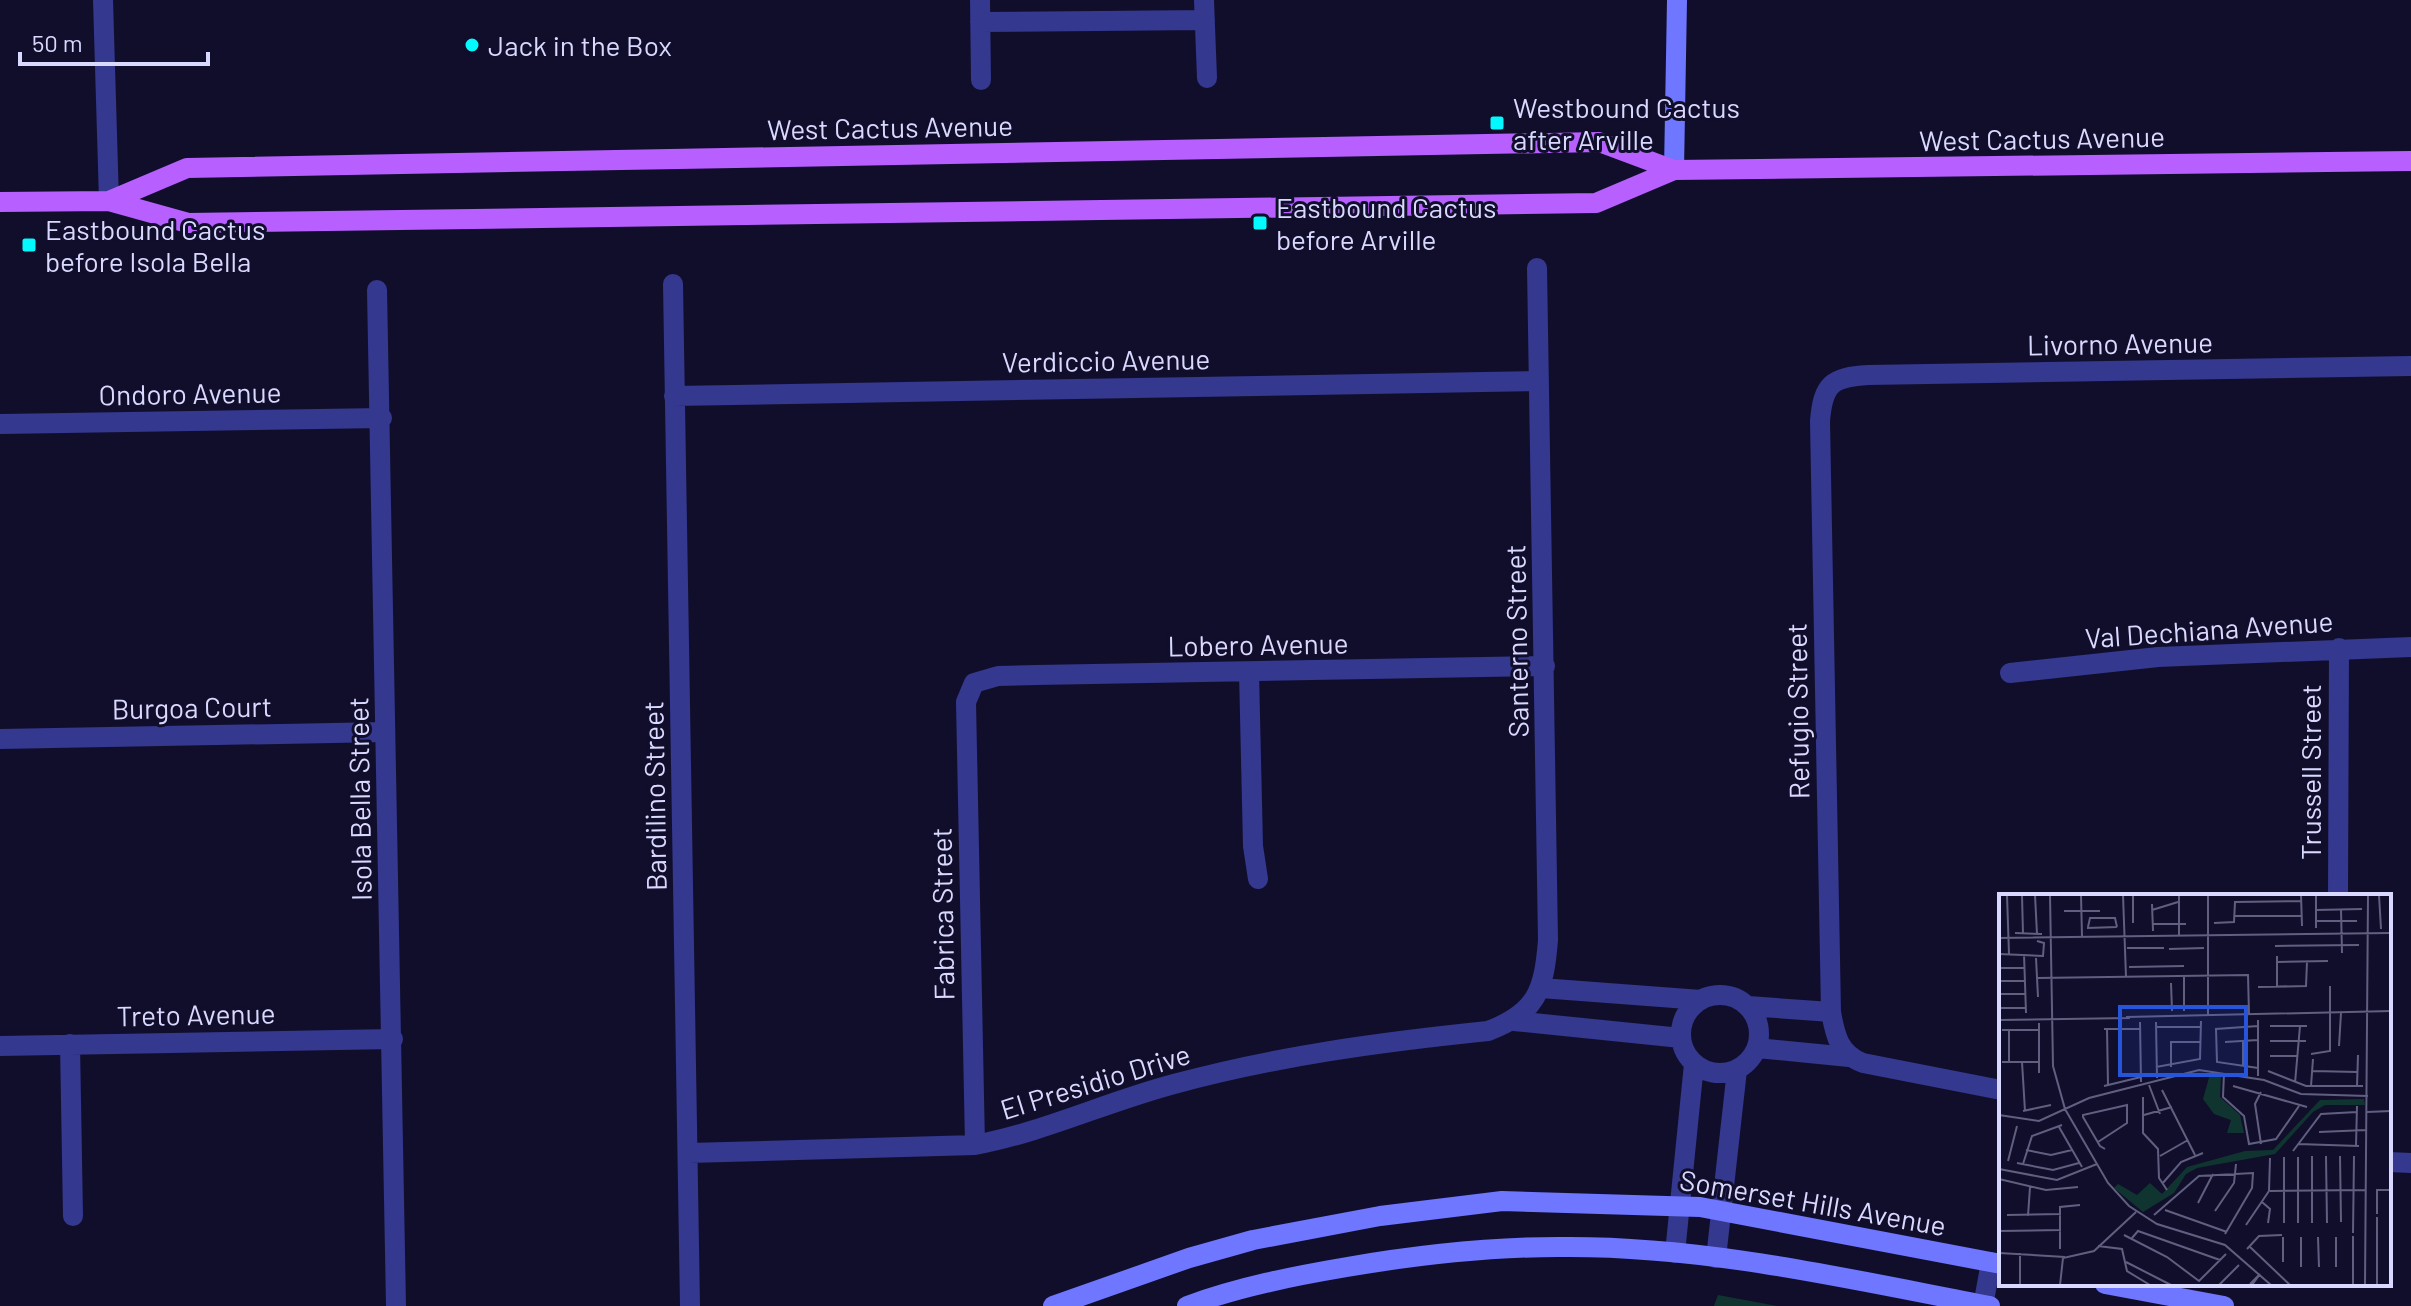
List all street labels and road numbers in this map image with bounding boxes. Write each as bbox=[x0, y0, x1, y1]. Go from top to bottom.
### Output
street label: West Cactus Avenue bbox=[767, 108, 1013, 146]
street label: West Cactus Avenue bbox=[1919, 119, 2165, 157]
street label: Livorno Avenue bbox=[2027, 324, 2213, 362]
street label: Verdiccio Avenue bbox=[1001, 341, 1211, 379]
street label: Ondoro Avenue bbox=[98, 374, 282, 412]
street label: Santerno Street bbox=[1497, 544, 1535, 738]
street label: Val Dechiana Avenue bbox=[2084, 603, 2334, 655]
street label: Refugio Street bbox=[1778, 623, 1816, 799]
street label: Lobero Avenue bbox=[1167, 625, 1349, 663]
street label: Trussell Street bbox=[2293, 684, 2327, 860]
street label: Burgoa Court bbox=[112, 689, 272, 725]
street label: Isola Bella Street bbox=[340, 697, 378, 901]
street label: Bardilino Street bbox=[635, 701, 673, 891]
street label: Fabrica Street bbox=[923, 827, 961, 1001]
street label: Treto Avenue bbox=[116, 996, 276, 1032]
street label: El Presidio Drive bbox=[996, 1036, 1194, 1126]
street label: Somerset Hills Avenue bbox=[1677, 1162, 1949, 1242]

